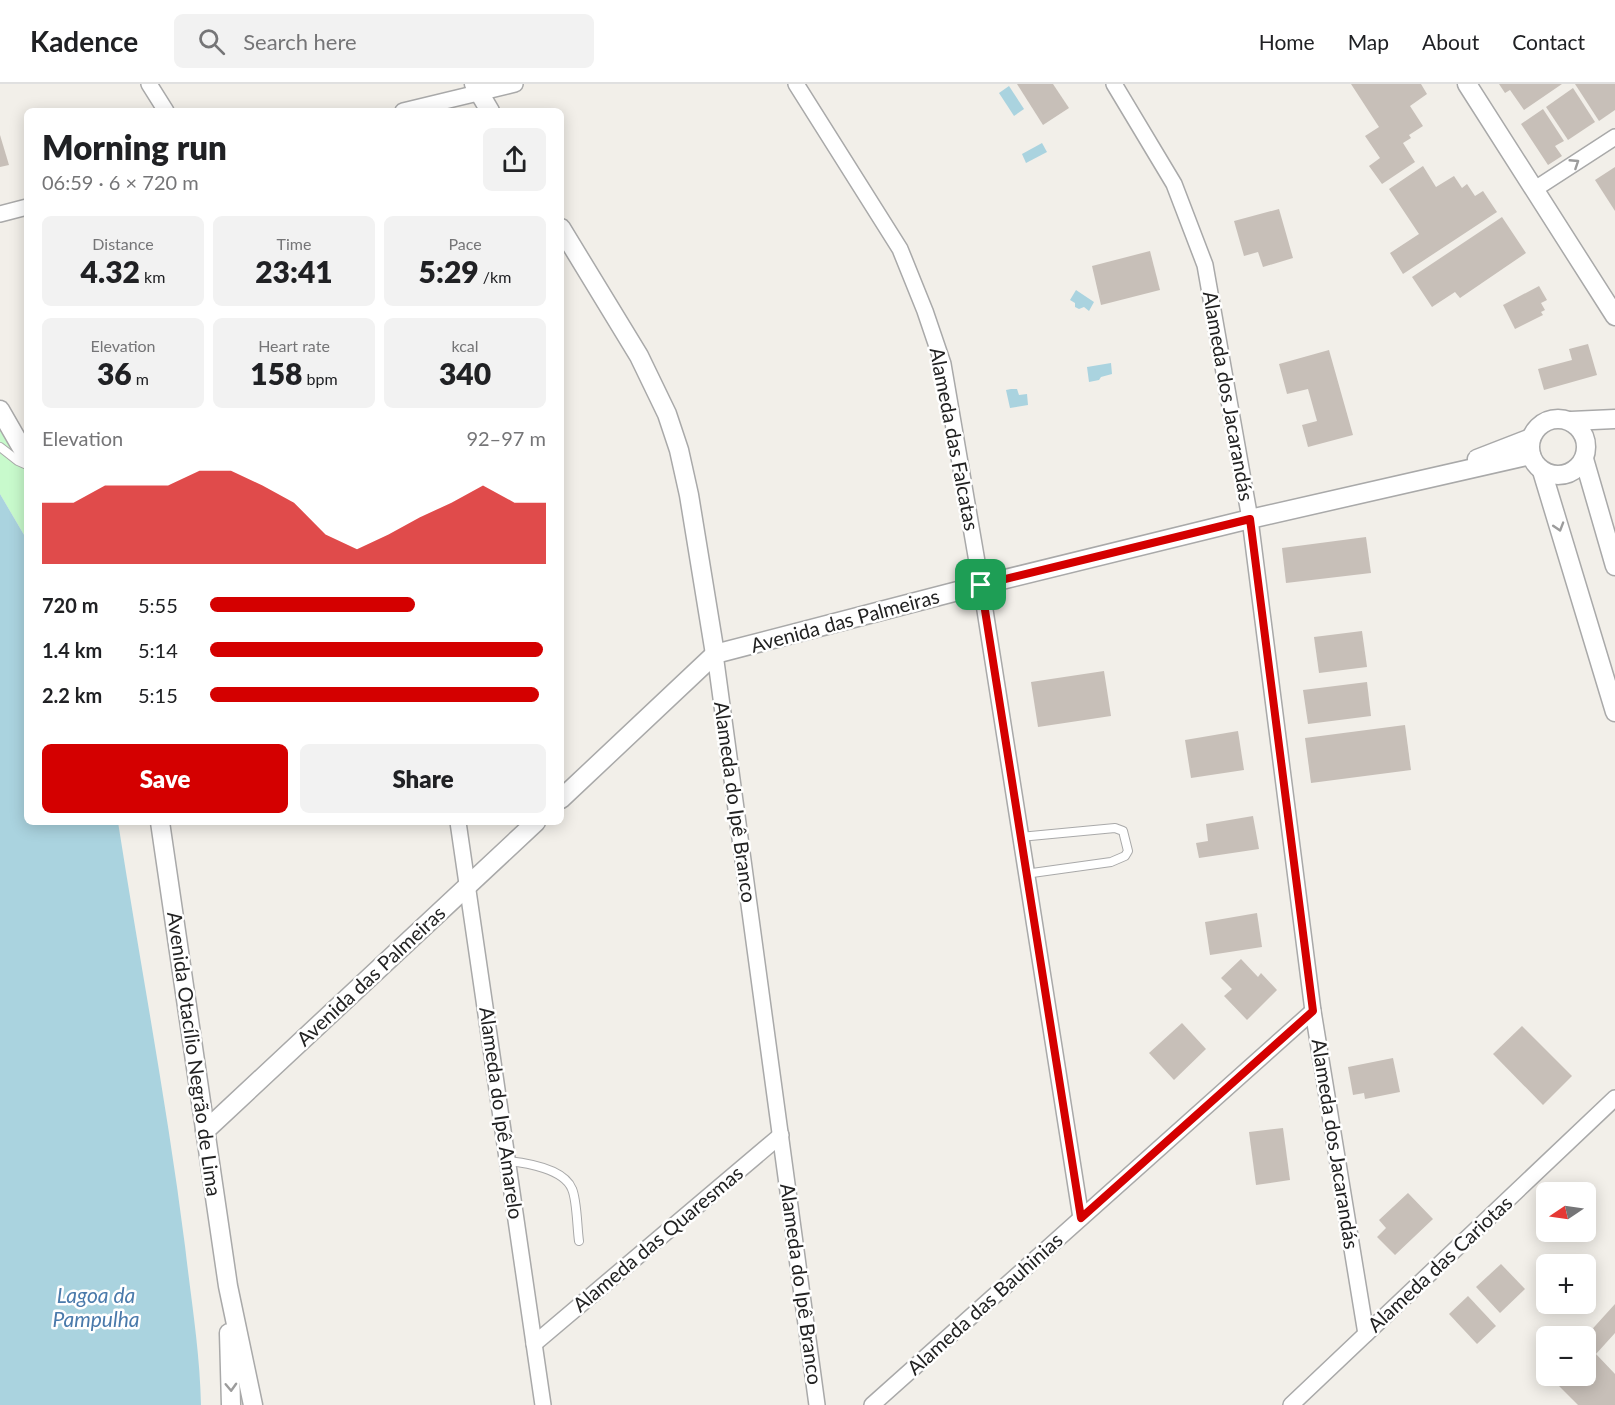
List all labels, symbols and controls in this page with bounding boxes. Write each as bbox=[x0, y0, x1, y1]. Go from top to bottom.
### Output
search box bbox=[174, 14, 594, 68]
text: Kadence bbox=[30, 24, 138, 58]
icon: search bbox=[195, 25, 228, 58]
text: Search here bbox=[243, 28, 357, 55]
text: Home bbox=[1259, 29, 1315, 54]
text: Map bbox=[1348, 29, 1389, 54]
text: About bbox=[1422, 29, 1479, 54]
text: Contact bbox=[1512, 29, 1585, 54]
text: Morning run bbox=[42, 127, 227, 167]
button: share bbox=[483, 128, 546, 191]
one-way arrow bbox=[1568, 159, 1579, 170]
text: 06:59 · 6 × 720 m bbox=[42, 170, 199, 194]
text: Distance bbox=[92, 234, 154, 253]
text: Time bbox=[277, 234, 311, 253]
text: Pace bbox=[448, 234, 482, 253]
text: 4.32 bbox=[81, 253, 140, 289]
text: 23:41 bbox=[255, 253, 333, 289]
text: 5:29 bbox=[419, 253, 479, 289]
text: km bbox=[140, 267, 165, 286]
text: /km bbox=[479, 267, 511, 286]
street label: Alameda dos Jacarandás bbox=[1199, 289, 1259, 503]
text: Elevation bbox=[91, 336, 156, 355]
text: Heart rate bbox=[258, 336, 330, 355]
text: kcal bbox=[451, 336, 479, 355]
street label: Alameda das Falcatas bbox=[925, 345, 985, 532]
text: 36 bbox=[97, 355, 132, 391]
text: 158 bbox=[250, 355, 303, 391]
text: 340 bbox=[439, 355, 491, 391]
text: m bbox=[132, 369, 149, 388]
text: bpm bbox=[303, 369, 338, 388]
text: Elevation bbox=[42, 426, 123, 450]
text: 92–97 m bbox=[466, 426, 546, 450]
one-way arrow bbox=[1552, 521, 1564, 531]
pin bbox=[955, 559, 1006, 610]
icon: arrive bbox=[964, 568, 997, 601]
street label: Avenida das Palmeiras bbox=[748, 583, 942, 657]
text: 720 m bbox=[42, 593, 98, 617]
text: 5:55 bbox=[138, 593, 178, 617]
text: 1.4 km bbox=[42, 638, 102, 662]
text: 5:14 bbox=[138, 638, 178, 662]
text: 2.2 km bbox=[42, 683, 102, 707]
text: 5:15 bbox=[138, 683, 178, 707]
street label: Alameda do Ipê Branco bbox=[710, 700, 762, 904]
button: Save bbox=[42, 744, 288, 813]
button: Share bbox=[300, 744, 546, 813]
street label: Avenida das Palmeiras bbox=[291, 900, 450, 1050]
street label: Avenida Otacílio Negrão de Lima bbox=[163, 910, 227, 1198]
street label: Alameda do Ipê Amarelo bbox=[475, 1005, 529, 1221]
street label: Alameda dos Jacarandás bbox=[1308, 1037, 1364, 1251]
street label: Alameda das Quaresmas bbox=[568, 1160, 747, 1316]
street label: Alameda do Ipê Branco bbox=[776, 1182, 828, 1386]
north arrow bbox=[1536, 1182, 1596, 1242]
map controls bbox=[1536, 1182, 1596, 1386]
street label: Alameda das Cariotas bbox=[1362, 1190, 1516, 1336]
street label: Alameda das Bauhinias bbox=[902, 1227, 1067, 1379]
button: + bbox=[1536, 1254, 1596, 1314]
water label: Lagoa da Pampulha bbox=[52, 1282, 140, 1331]
button: − bbox=[1536, 1326, 1596, 1386]
one-way arrow bbox=[225, 1382, 237, 1391]

